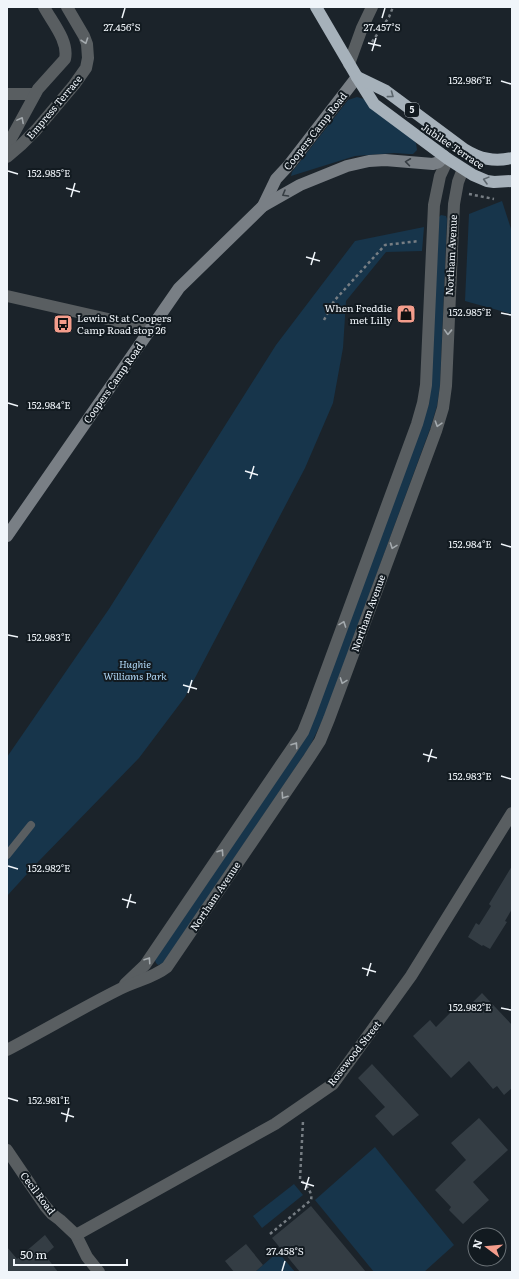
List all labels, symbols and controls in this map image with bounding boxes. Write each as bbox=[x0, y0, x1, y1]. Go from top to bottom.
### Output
text: 27.456°S bbox=[103, 19, 141, 34]
text: 27.457°S bbox=[364, 19, 400, 34]
one-way arrow bbox=[80, 38, 89, 45]
street label: Empress Terrace bbox=[22, 71, 85, 142]
text: 152.986°E bbox=[448, 72, 492, 87]
street label: Coopers Camp Road bbox=[279, 89, 350, 173]
one-way arrow bbox=[387, 90, 394, 97]
road number: 5 bbox=[405, 103, 419, 117]
one-way arrow bbox=[16, 117, 24, 124]
street label: Jubilee Terrace bbox=[419, 119, 488, 172]
one-way arrow bbox=[405, 158, 411, 167]
text: 152.985°E bbox=[28, 165, 70, 180]
one-way arrow bbox=[483, 176, 490, 185]
one-way arrow bbox=[282, 189, 289, 196]
street label: Northam Avenue bbox=[441, 214, 460, 296]
place label: When Freddie met Lilly bbox=[324, 300, 392, 327]
shop icon: When Freddie met Lilly bbox=[395, 303, 417, 325]
text: 152.985°E bbox=[449, 304, 491, 319]
place label: Lewin St at Coopers Camp Road stop 26 bbox=[77, 310, 172, 337]
bus stop icon: Lewin St at Coopers Camp Road stop 26 bbox=[52, 313, 74, 335]
one-way arrow bbox=[444, 329, 452, 335]
street label: Coopers Camp Road bbox=[79, 339, 146, 426]
text: 152.984°E bbox=[27, 397, 71, 412]
one-way arrow bbox=[434, 420, 443, 427]
text: 152.984°E bbox=[448, 536, 492, 551]
one-way arrow bbox=[389, 543, 398, 550]
street label: Northam Avenue bbox=[347, 572, 388, 654]
one-way arrow bbox=[338, 621, 347, 628]
text: 152.983°E bbox=[27, 629, 71, 644]
park label: Hughie Williams Park bbox=[103, 656, 167, 683]
one-way arrow bbox=[340, 678, 348, 685]
one-way arrow bbox=[290, 742, 297, 749]
text: 152.983°E bbox=[448, 768, 492, 783]
one-way arrow bbox=[281, 792, 288, 799]
one-way arrow bbox=[216, 849, 224, 856]
street label: Northam Avenue bbox=[186, 858, 243, 934]
text: 152.982°E bbox=[28, 860, 70, 875]
one-way arrow bbox=[143, 957, 150, 964]
text: 152.982°E bbox=[449, 999, 491, 1014]
street label: Rosewood Street bbox=[323, 1017, 384, 1089]
text: 152.981°E bbox=[28, 1092, 70, 1107]
street label: Cecil Road bbox=[17, 1168, 59, 1217]
north arrow bbox=[467, 1227, 507, 1267]
text: N bbox=[467, 1237, 485, 1251]
scale bar bbox=[14, 1241, 127, 1267]
text: 27.458°S bbox=[266, 1243, 304, 1258]
text: 50 m bbox=[20, 1245, 47, 1263]

